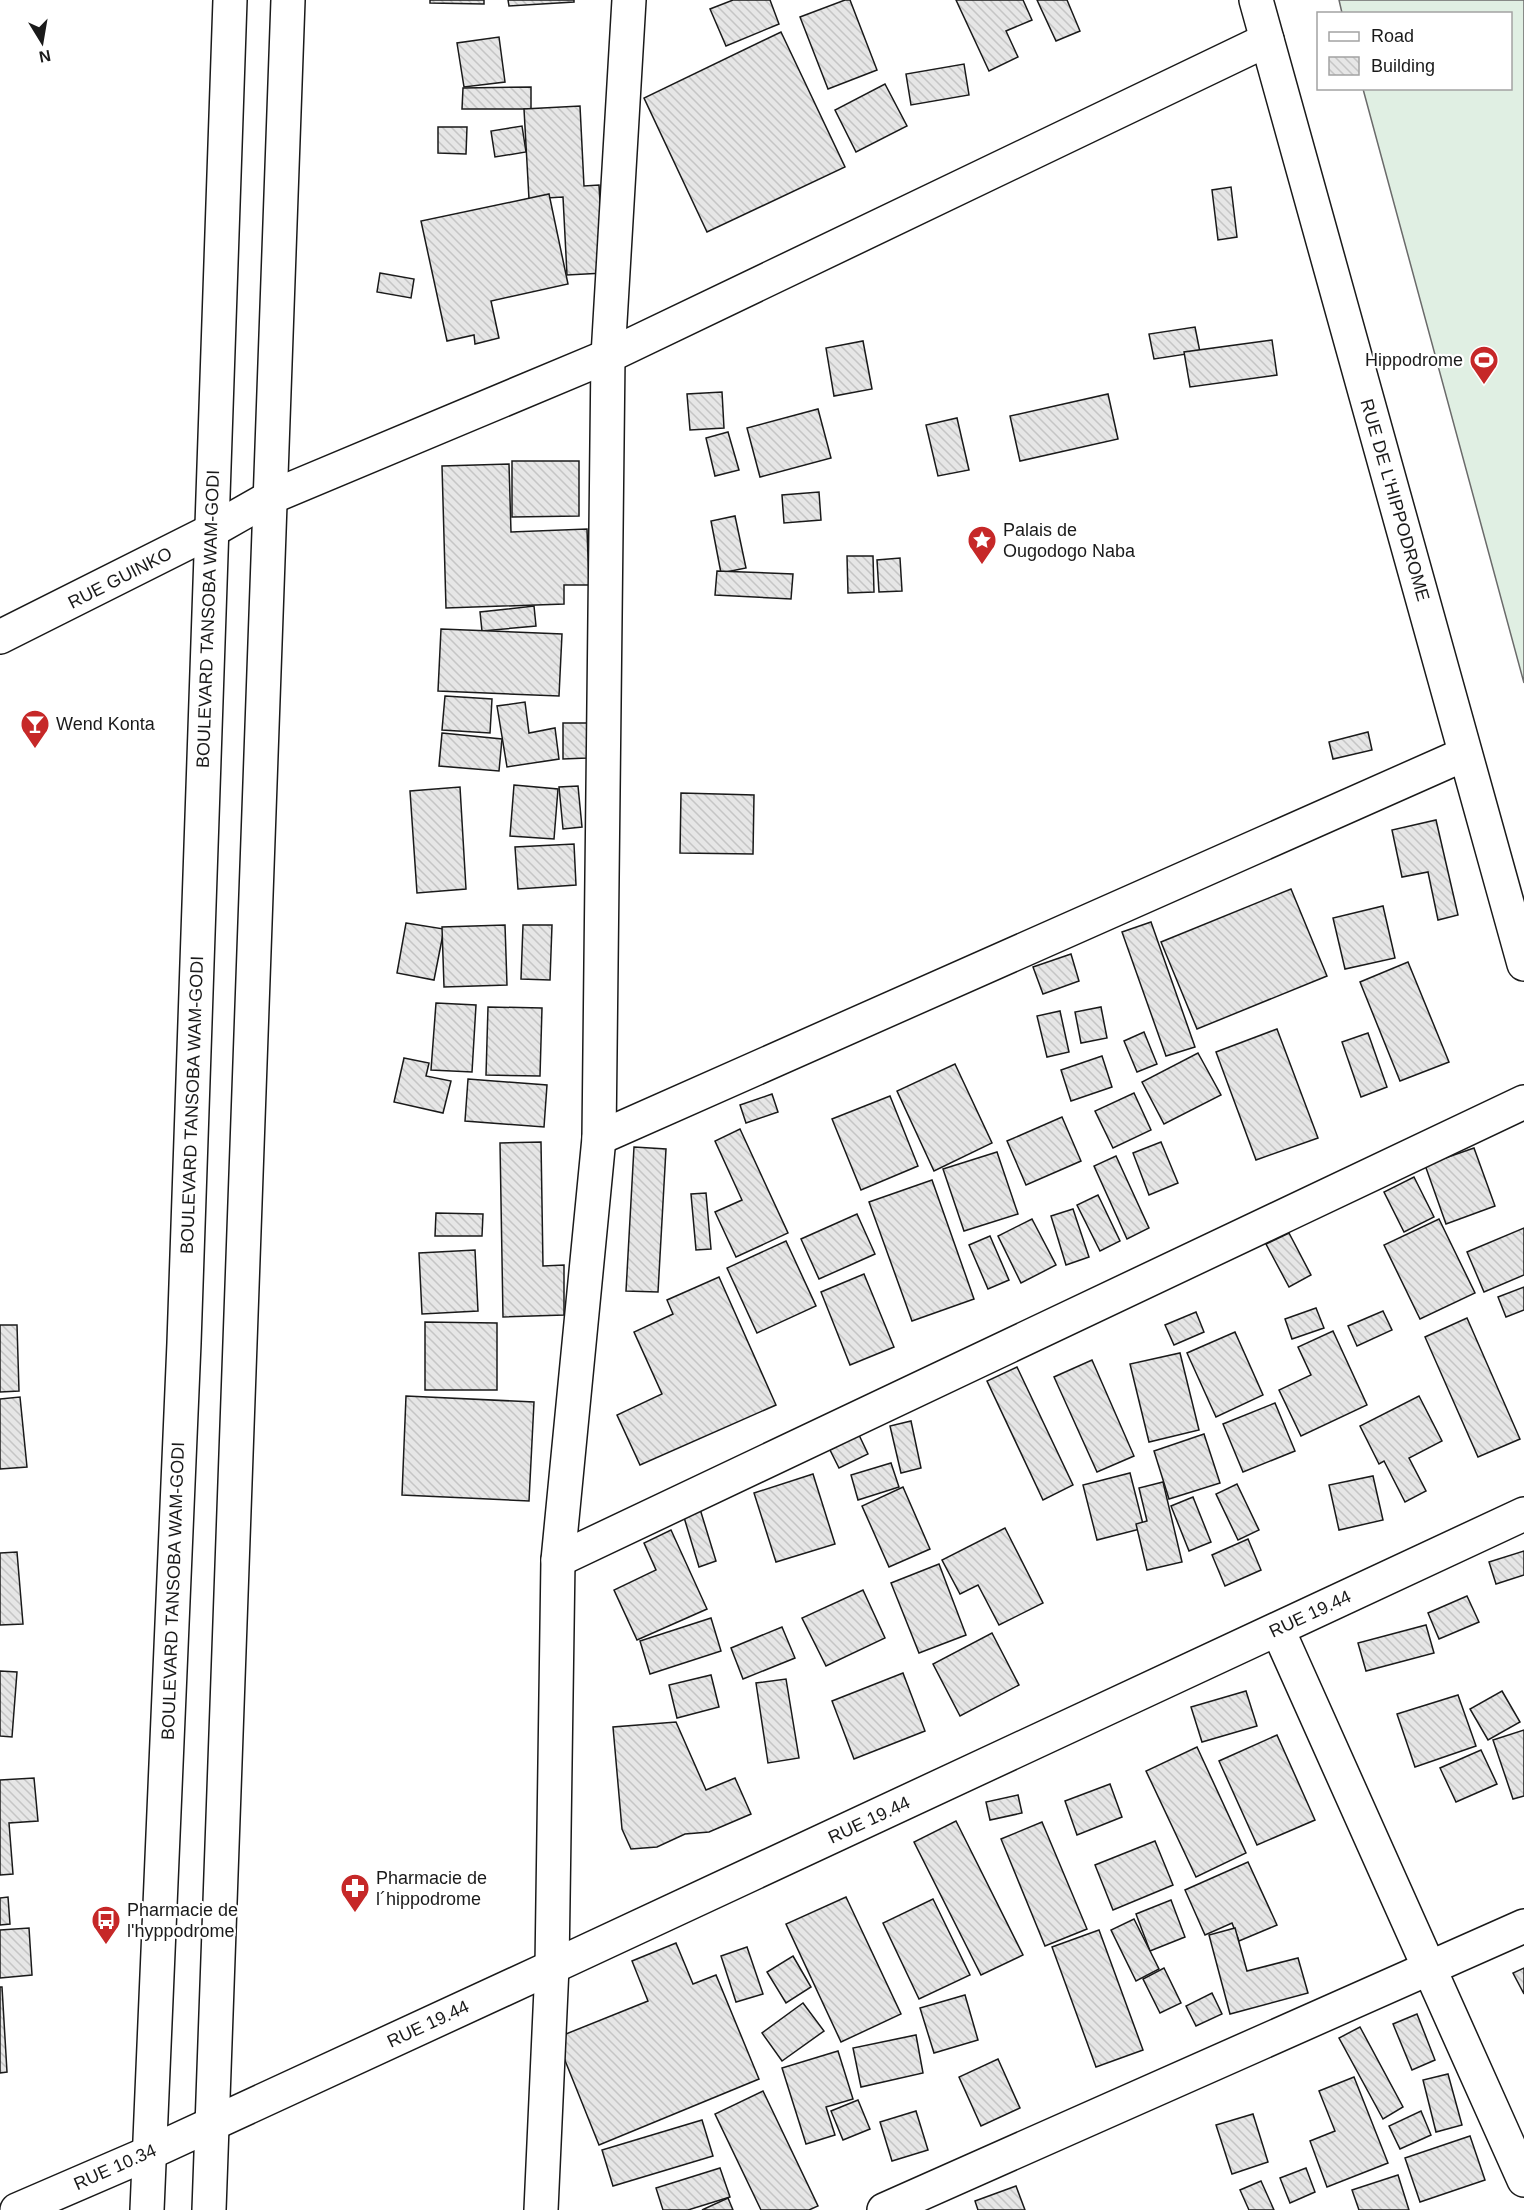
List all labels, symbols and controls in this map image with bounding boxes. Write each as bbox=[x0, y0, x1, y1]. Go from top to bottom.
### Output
north arrow bbox=[12, 12, 72, 72]
legend bbox=[1317, 12, 1512, 90]
text: Road bbox=[1371, 26, 1414, 46]
text: N bbox=[37, 47, 52, 66]
text: Building bbox=[1371, 56, 1435, 76]
sports icon: Hippodrome bbox=[1468, 344, 1500, 386]
place label: Hippodrome bbox=[1365, 350, 1463, 370]
street label: RUE DE L'HIPPODROME bbox=[1357, 397, 1433, 603]
street label: BOULEVARD TANSOBA WAM-GODI bbox=[193, 470, 223, 768]
place label: Palais de Ougodogo Naba bbox=[1003, 520, 1136, 561]
place icon: Palais de Ougodogo Naba bbox=[966, 524, 998, 566]
street label: RUE GUINKO bbox=[65, 543, 175, 613]
bar icon: Wend Konta bbox=[19, 708, 51, 750]
place label: Wend Konta bbox=[56, 714, 156, 734]
street label: BOULEVARD TANSOBA WAM-GODI bbox=[177, 956, 207, 1254]
street label: BOULEVARD TANSOBA WAM-GODI bbox=[158, 1442, 188, 1740]
street label: RUE 19.44 bbox=[1266, 1586, 1354, 1642]
street label: RUE 19.44 bbox=[825, 1792, 913, 1848]
place label: Pharmacie de l´hippodrome bbox=[376, 1868, 487, 1909]
pharmacy icon: Pharmacie de l´hippodrome bbox=[339, 1872, 371, 1914]
place label: Pharmacie de l'hyppodrome bbox=[127, 1900, 238, 1941]
bus stop icon: Pharmacie de l'hyppodrome bbox=[90, 1904, 122, 1946]
street label: RUE 19.44 bbox=[384, 1996, 472, 2052]
street label: RUE 10.34 bbox=[71, 2140, 159, 2194]

